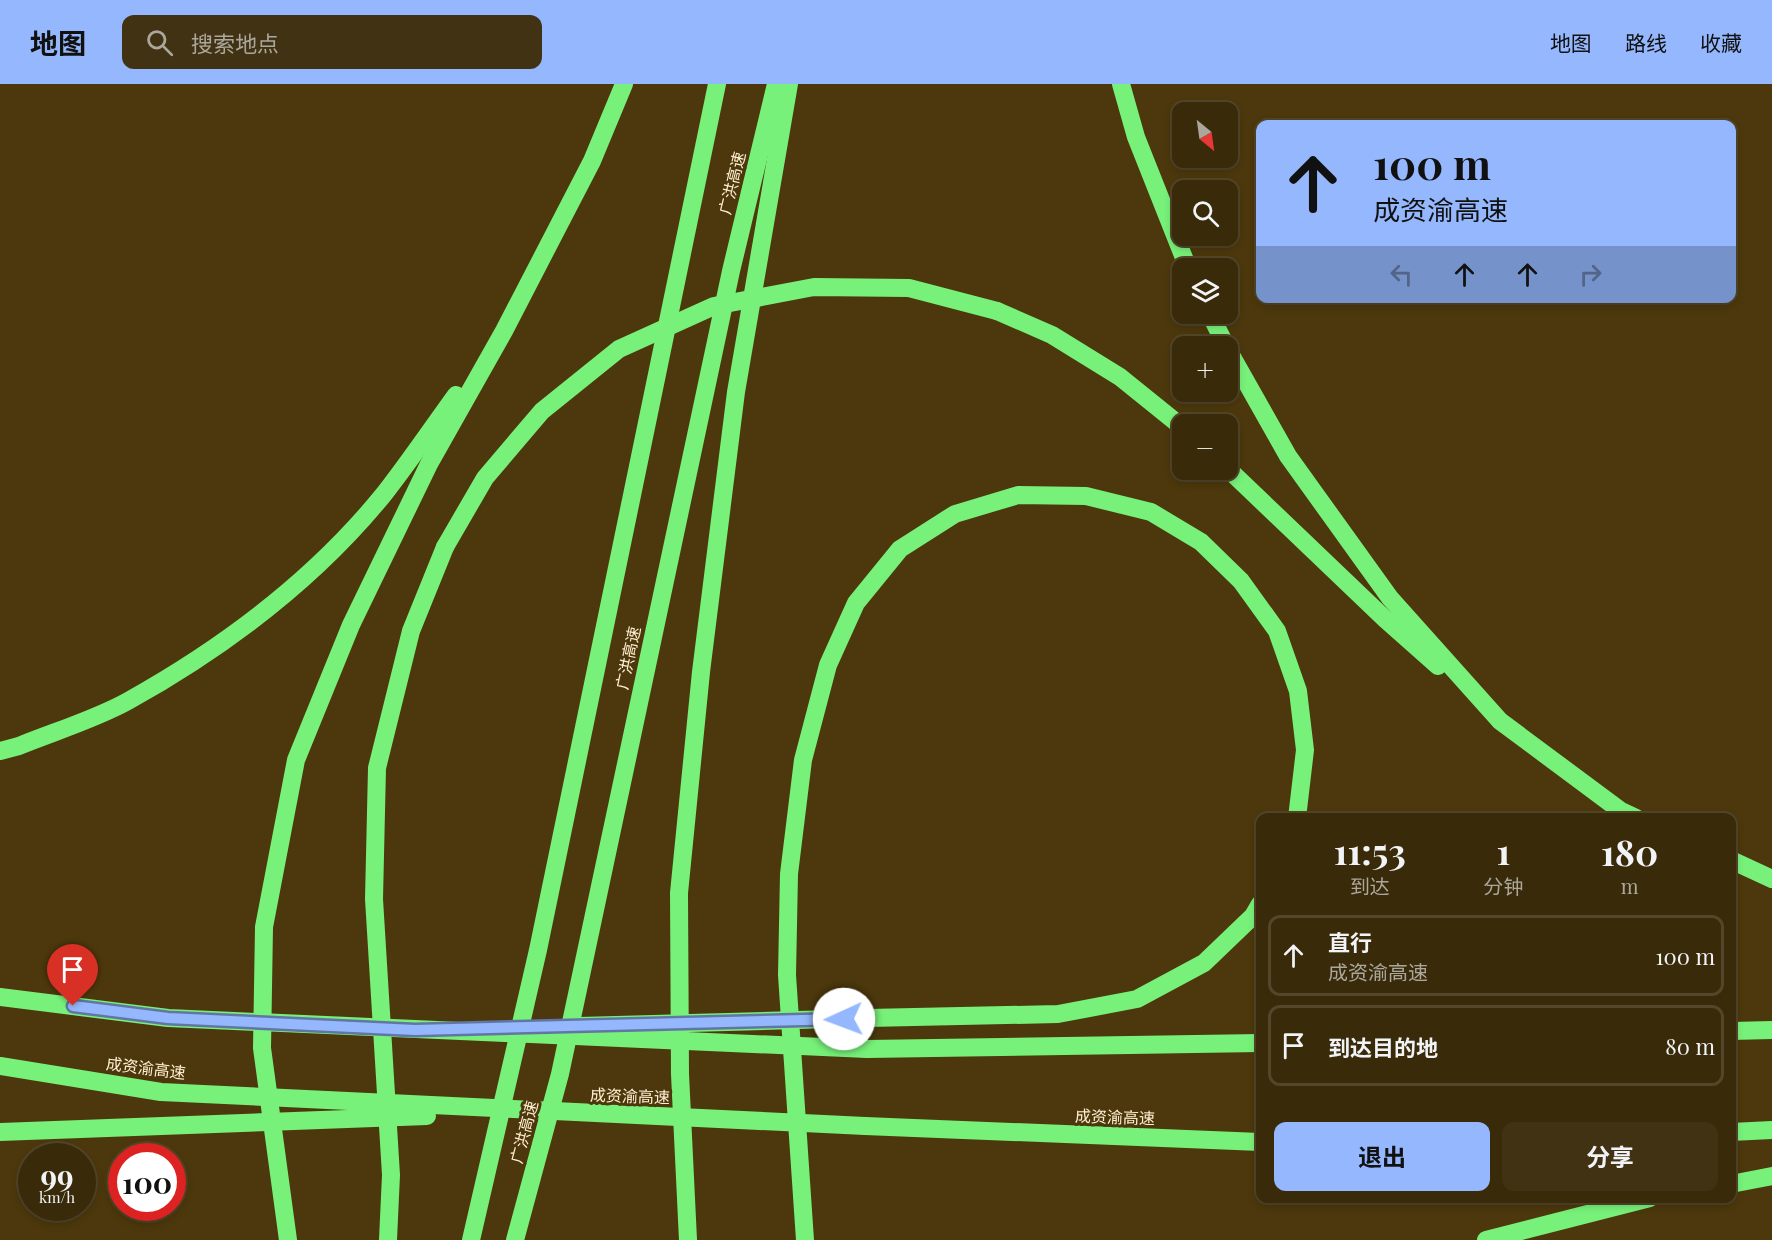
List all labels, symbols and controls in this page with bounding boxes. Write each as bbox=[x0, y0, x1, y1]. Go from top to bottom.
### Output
search box bbox=[122, 15, 542, 69]
text: 地图 bbox=[30, 24, 86, 61]
icon: search bbox=[143, 26, 176, 59]
text: 搜索地点 bbox=[191, 28, 279, 58]
text: 地图 bbox=[1550, 28, 1592, 56]
text: 路线 bbox=[1625, 28, 1667, 56]
text: 收藏 bbox=[1700, 28, 1742, 56]
north arrow bbox=[1172, 102, 1238, 168]
map controls bbox=[1172, 102, 1238, 480]
text: 100 m bbox=[1373, 135, 1491, 191]
icon: ahead bbox=[1274, 144, 1352, 222]
street label: 广洪高速 bbox=[714, 149, 749, 216]
button: search bbox=[1172, 180, 1238, 246]
text: 成资渝高速 bbox=[1373, 191, 1508, 227]
button: layers bbox=[1172, 258, 1238, 324]
icon: left bbox=[1385, 258, 1418, 291]
icon: ahead bbox=[1448, 258, 1481, 291]
icon: ahead bbox=[1511, 258, 1544, 291]
icon: right bbox=[1574, 258, 1607, 291]
button: + bbox=[1172, 336, 1238, 402]
button: − bbox=[1172, 414, 1238, 480]
street label: 广洪高速 bbox=[611, 624, 644, 691]
text: 11:53 bbox=[1334, 826, 1406, 874]
text: 1 bbox=[1497, 826, 1510, 874]
text: 180 bbox=[1601, 827, 1658, 875]
text: 到达 bbox=[1350, 872, 1390, 899]
text: 分钟 bbox=[1483, 872, 1523, 899]
text: m bbox=[1621, 872, 1639, 899]
text: 直行 bbox=[1328, 927, 1372, 957]
icon: ahead bbox=[1277, 939, 1310, 972]
text: 100 m bbox=[1655, 941, 1715, 971]
pin bbox=[47, 944, 98, 1006]
icon: arrive bbox=[56, 953, 89, 986]
text: 成资渝高速 bbox=[1328, 958, 1428, 985]
position arrow bbox=[812, 987, 876, 1051]
icon: arrive bbox=[1277, 1029, 1310, 1062]
text: 80 m bbox=[1665, 1031, 1715, 1061]
text: 到达目的地 bbox=[1328, 1032, 1438, 1062]
street label: 成资渝高速 bbox=[105, 1052, 187, 1083]
street label: 成资渝高速 bbox=[590, 1084, 670, 1107]
street label: 广洪高速 bbox=[505, 1098, 542, 1166]
street label: 成资渝高速 bbox=[1075, 1105, 1155, 1128]
button: 退出 bbox=[1274, 1122, 1490, 1191]
button: 分享 bbox=[1502, 1122, 1718, 1191]
speed limit sign: 100 bbox=[108, 1143, 186, 1221]
text: 99 bbox=[40, 1155, 74, 1195]
text: km/h bbox=[39, 1187, 75, 1207]

